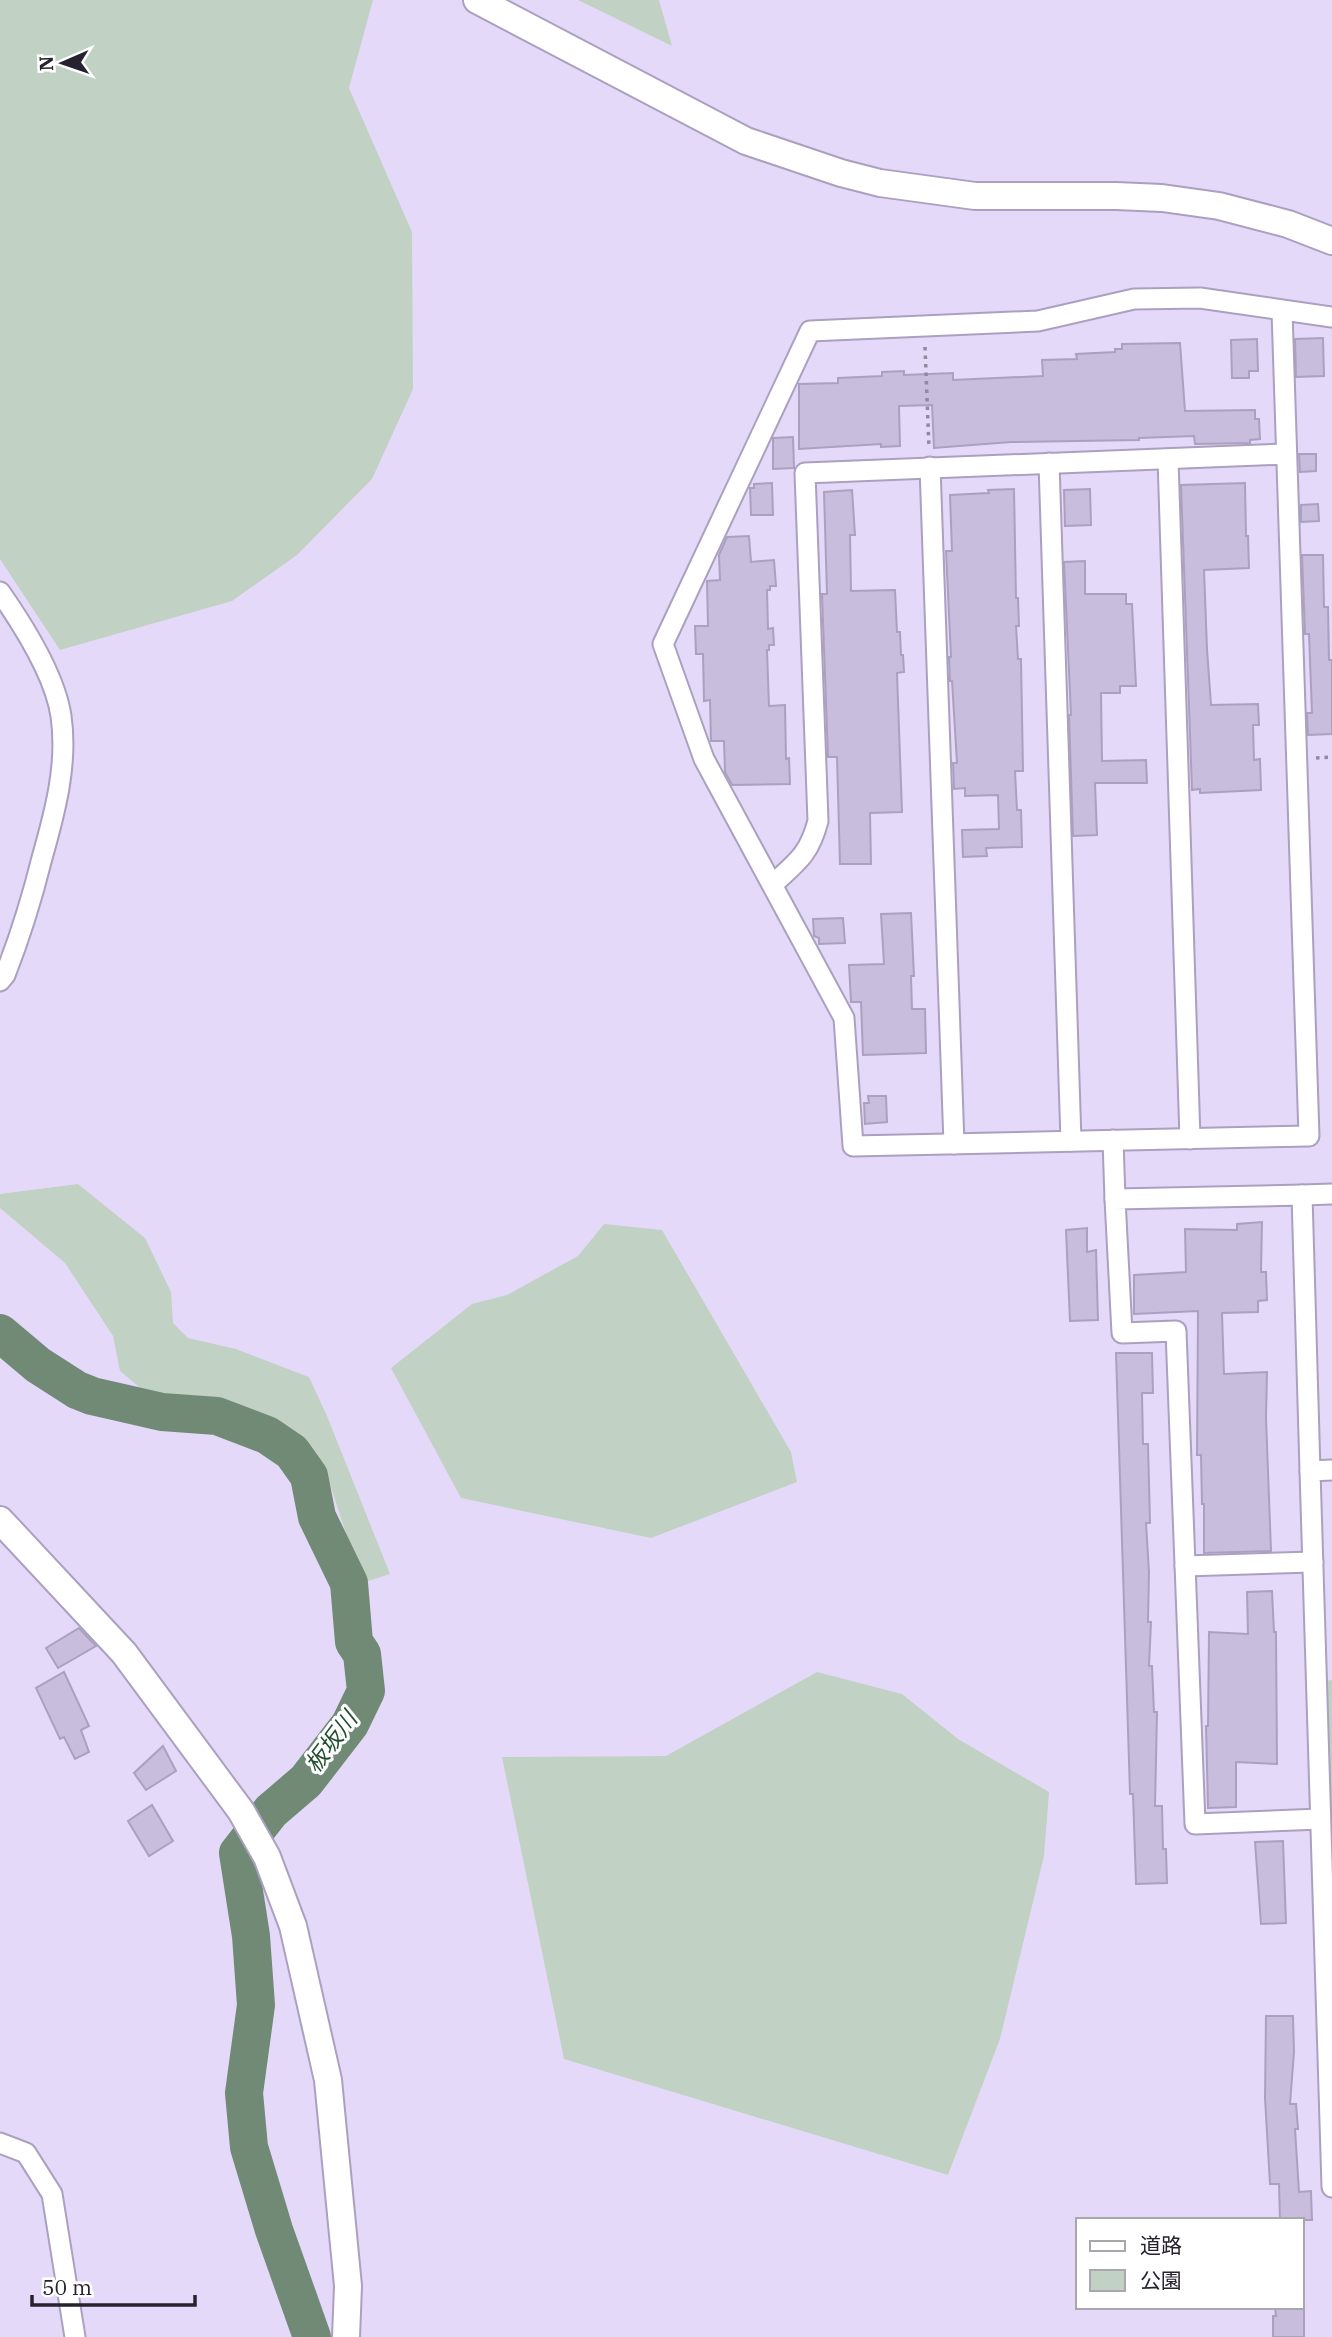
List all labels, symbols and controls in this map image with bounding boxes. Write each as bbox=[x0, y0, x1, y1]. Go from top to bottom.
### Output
north arrow bbox=[28, 28, 98, 98]
text: N bbox=[34, 56, 58, 72]
water label: 板坂川 bbox=[297, 1702, 365, 1778]
legend bbox=[1076, 2218, 1304, 2309]
text: 道路 bbox=[1140, 2231, 1182, 2259]
scale bar bbox=[32, 2264, 194, 2308]
text: 公園 bbox=[1140, 2266, 1182, 2294]
text: 50 m bbox=[42, 2273, 92, 2301]

